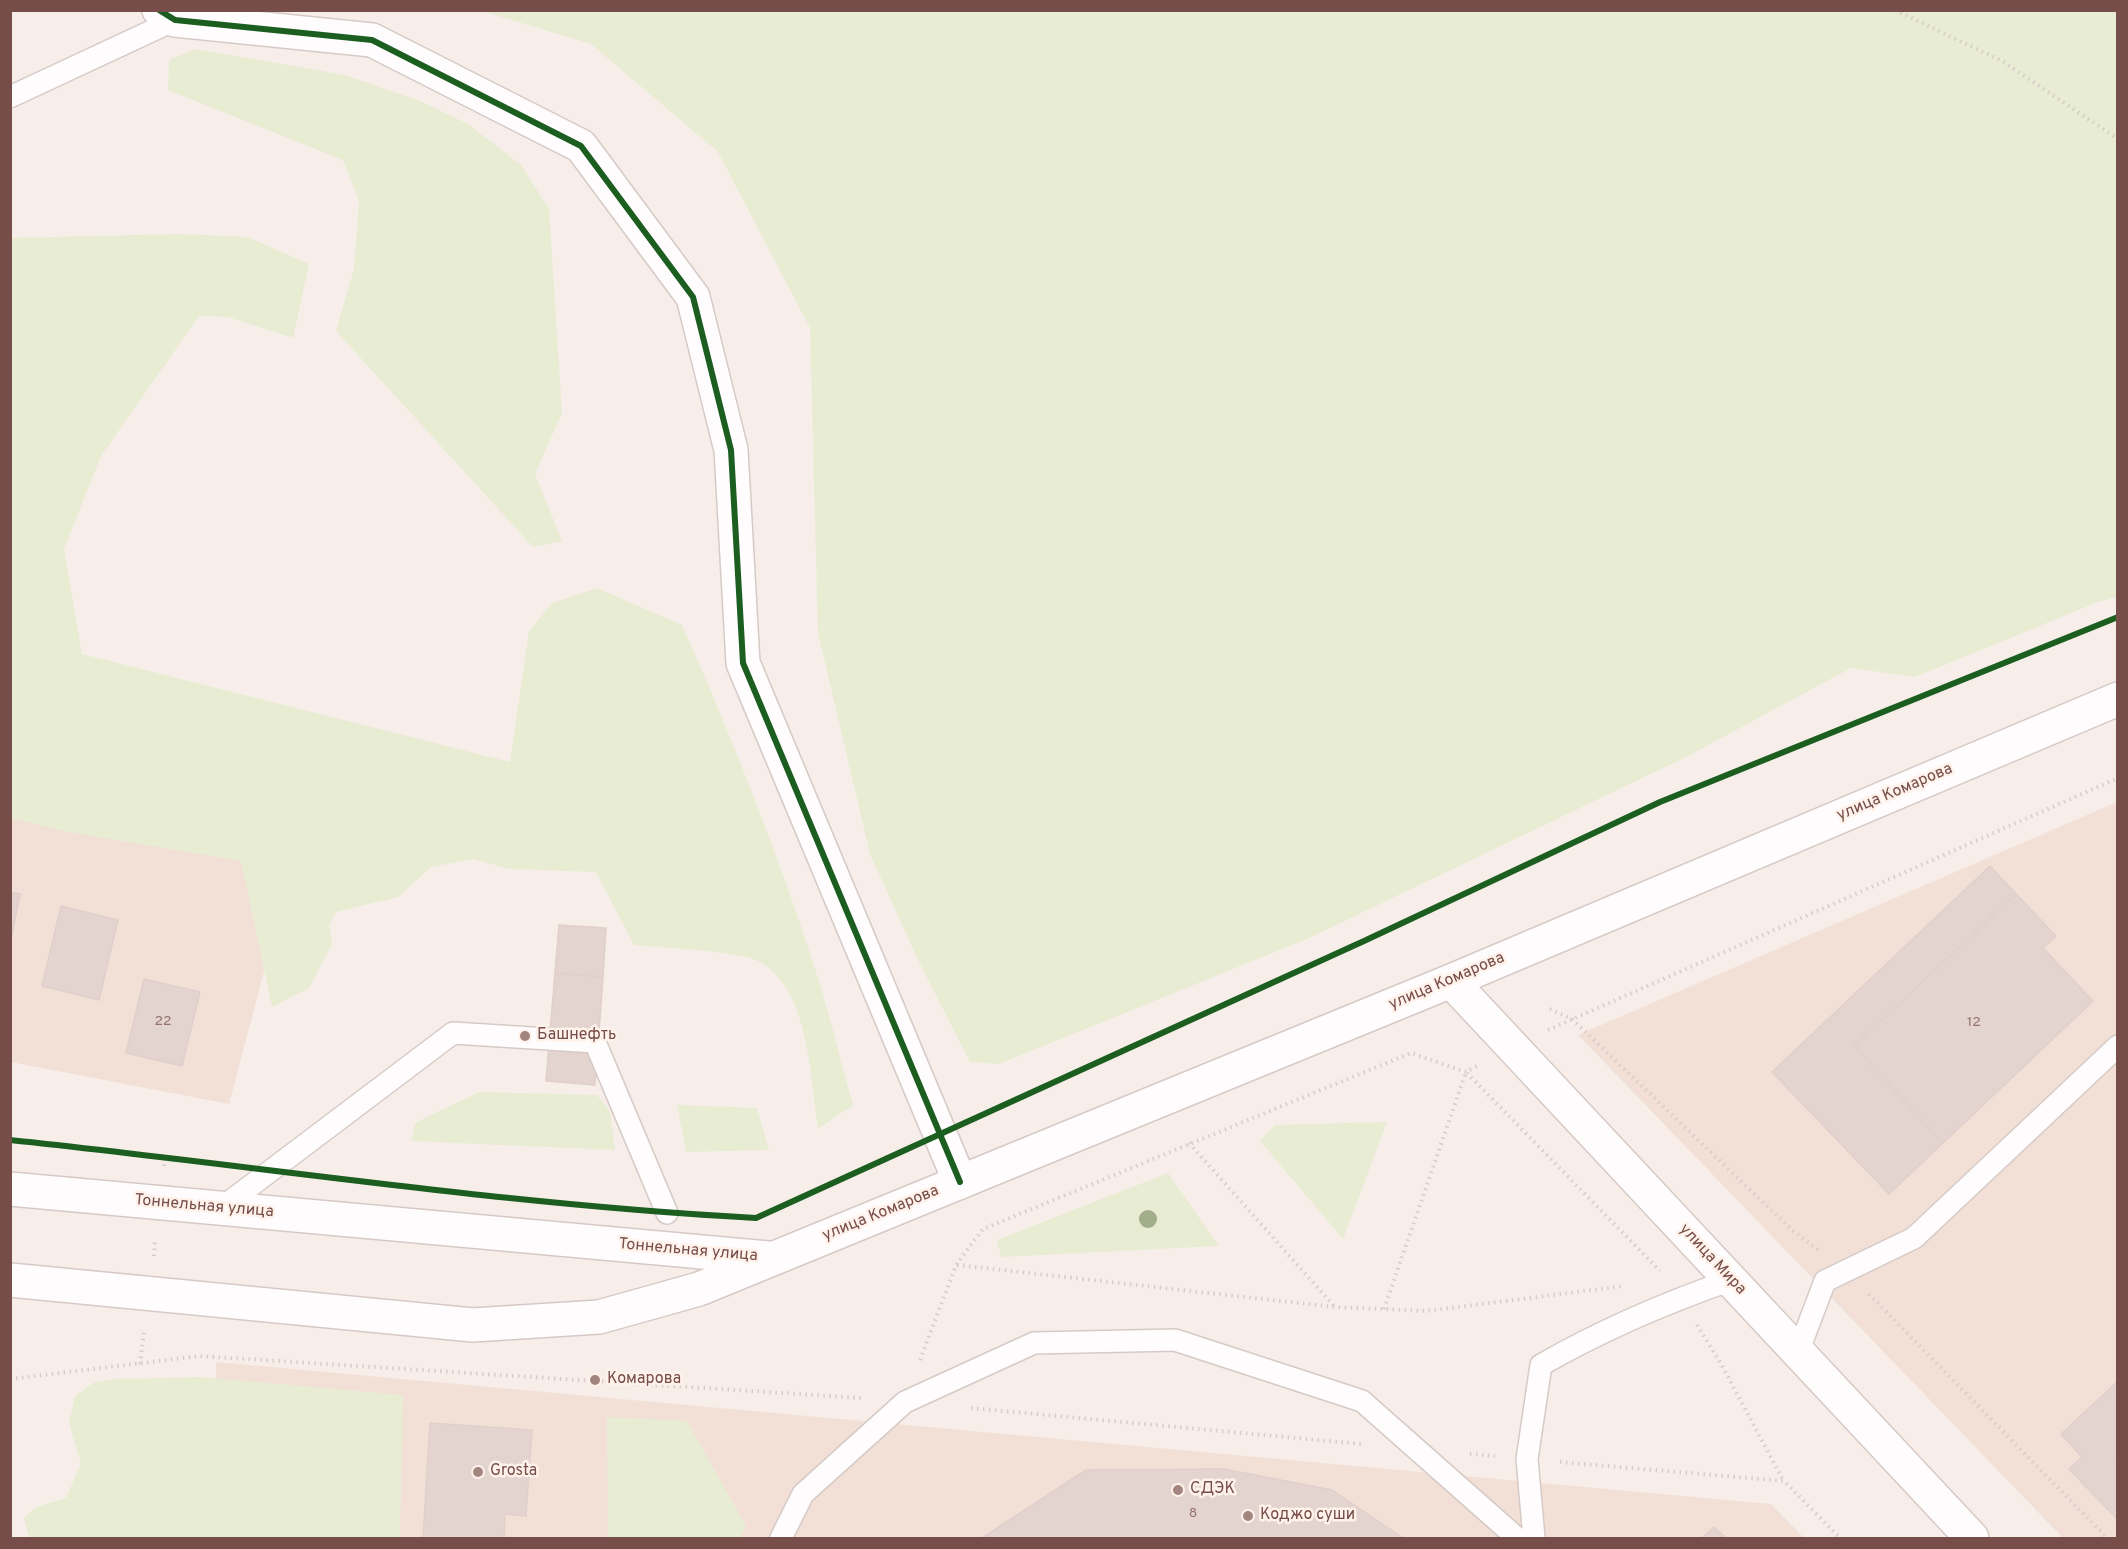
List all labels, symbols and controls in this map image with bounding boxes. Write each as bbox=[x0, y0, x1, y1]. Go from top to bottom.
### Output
street label: улица Комарова bbox=[1834, 760, 1956, 826]
street label: улица Комарова bbox=[1386, 949, 1508, 1015]
house number: 22 bbox=[154, 1014, 172, 1030]
house number: 12 bbox=[1967, 1015, 1981, 1031]
place label: Башнефть bbox=[537, 1026, 616, 1046]
marker: Башнефть bbox=[518, 1029, 532, 1043]
street label: улица Комарова bbox=[820, 1182, 942, 1246]
street label: Тоннельная улица bbox=[134, 1191, 274, 1223]
street label: улица Мира bbox=[1674, 1221, 1750, 1299]
street label: Тоннельная улица bbox=[618, 1235, 758, 1267]
place label: Комарова bbox=[607, 1370, 681, 1390]
marker: Комарова bbox=[588, 1373, 602, 1387]
place label: Grosta bbox=[490, 1462, 537, 1482]
marker: Grosta bbox=[471, 1465, 485, 1479]
place label: СДЭК bbox=[1190, 1480, 1235, 1500]
marker: СДЭК bbox=[1171, 1483, 1185, 1497]
house number: 8 bbox=[1189, 1506, 1197, 1522]
place label: Коджо суши bbox=[1260, 1506, 1355, 1526]
marker: Коджо суши bbox=[1241, 1509, 1255, 1523]

